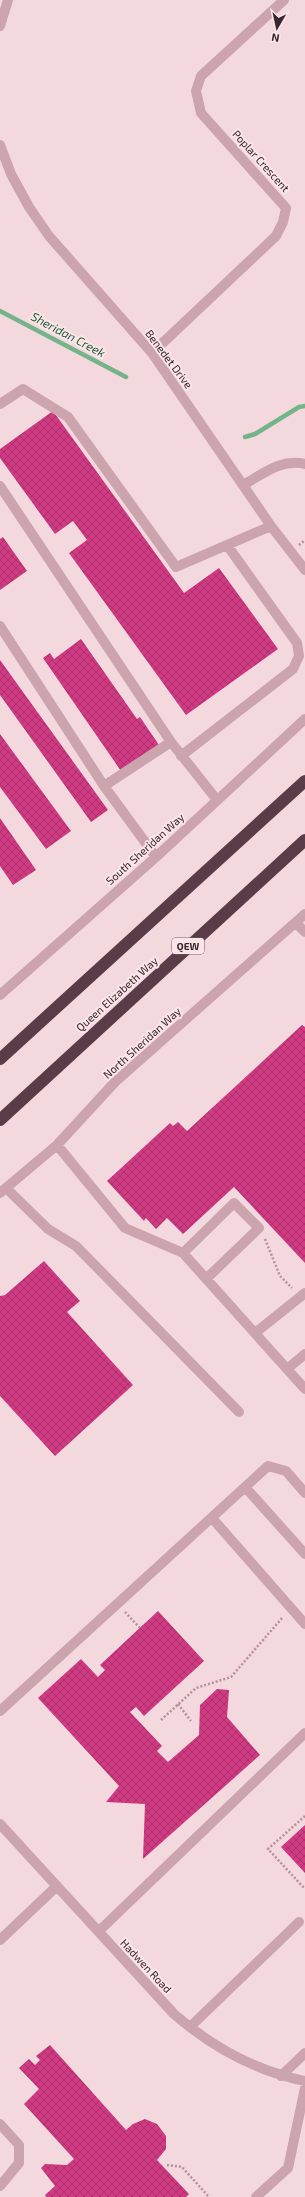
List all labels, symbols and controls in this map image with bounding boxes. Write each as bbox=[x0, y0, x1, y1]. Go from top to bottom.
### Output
north arrow bbox=[257, 8, 297, 48]
text: N bbox=[270, 31, 280, 45]
street label: Poplar Crescent bbox=[230, 127, 293, 194]
water label: Sheridan Creek bbox=[29, 309, 108, 359]
street label: Benedet Drive bbox=[143, 327, 196, 391]
street label: South Sheridan Way bbox=[103, 810, 187, 887]
road number: QEW bbox=[172, 938, 204, 954]
street label: Queen Elizabeth Way bbox=[73, 953, 161, 1034]
street label: North Sheridan Way bbox=[100, 1004, 183, 1081]
street label: Hadwen Road bbox=[118, 1936, 175, 1995]

